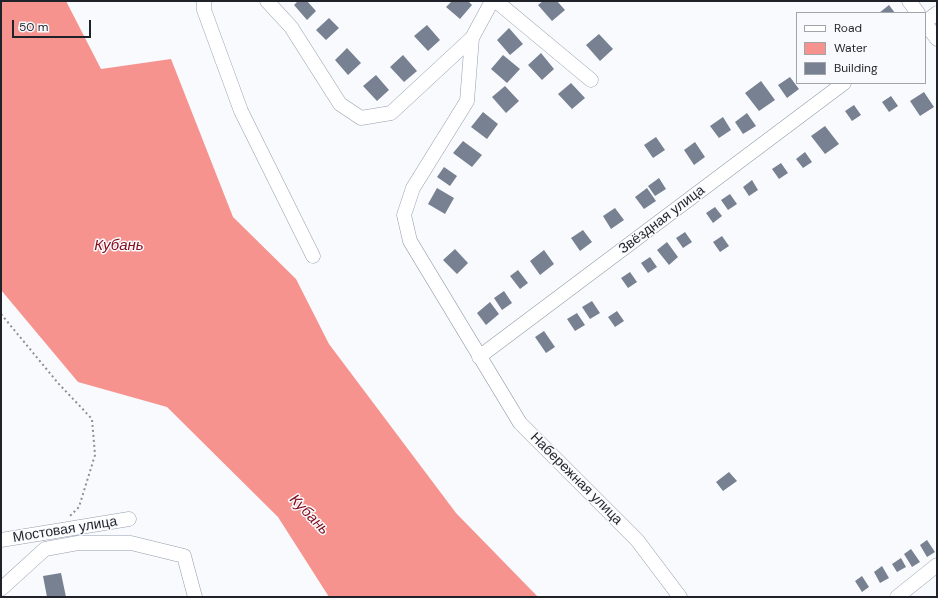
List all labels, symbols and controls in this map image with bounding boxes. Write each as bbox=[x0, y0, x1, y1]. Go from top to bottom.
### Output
scale bar bbox=[14, 12, 93, 38]
legend bbox=[796, 12, 926, 84]
text: 50 m bbox=[19, 19, 48, 35]
text: Road bbox=[834, 20, 862, 36]
text: Water bbox=[834, 40, 867, 56]
text: Building bbox=[834, 60, 878, 76]
street label: Звёздная улица bbox=[616, 182, 708, 258]
water label: Кубань bbox=[94, 237, 144, 255]
street label: Набережная улица bbox=[526, 429, 626, 529]
water label: Кубань bbox=[285, 491, 333, 539]
street label: Мостовая улица bbox=[12, 513, 118, 547]

